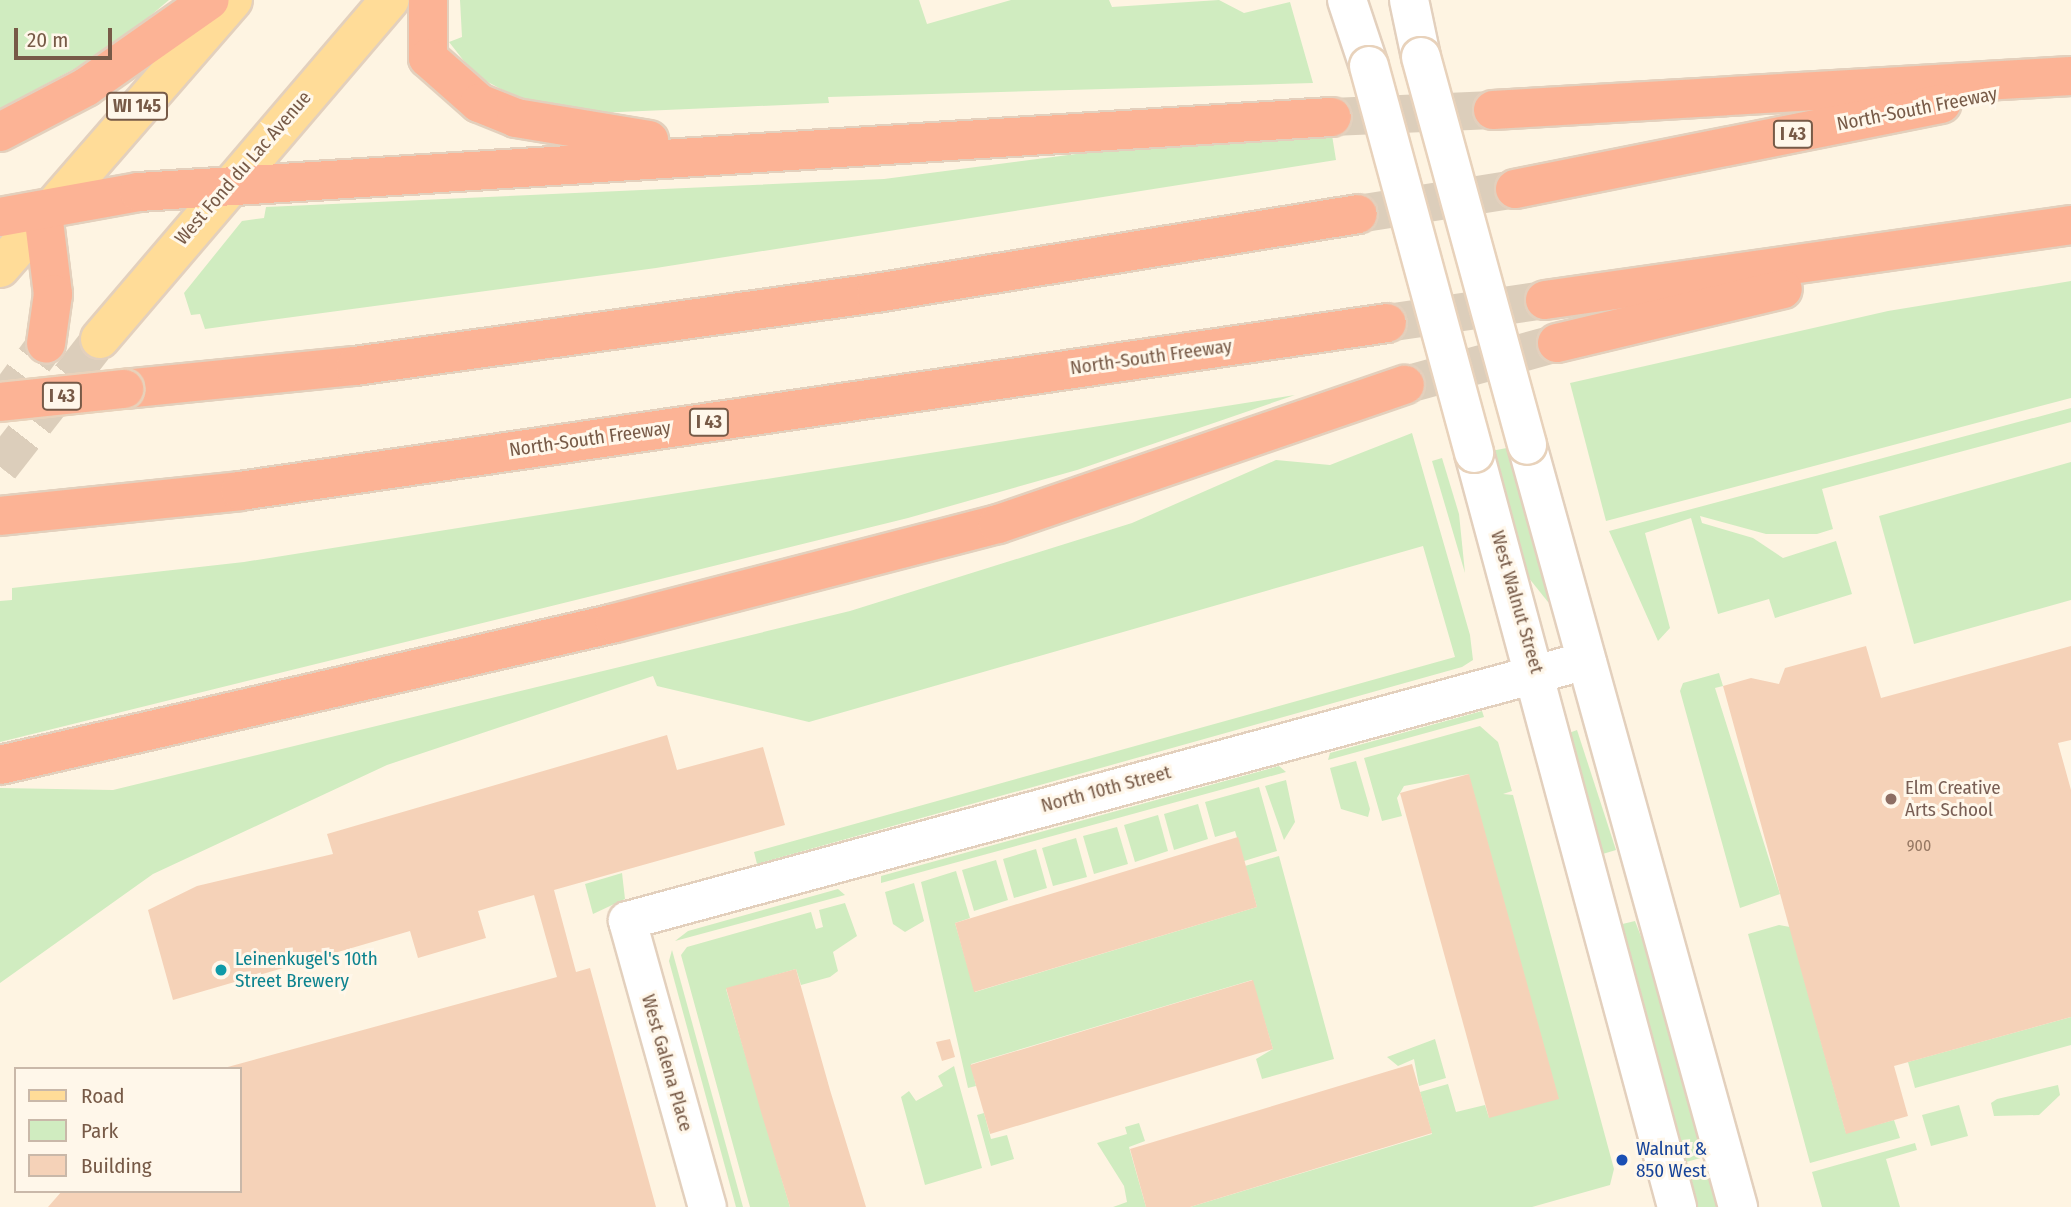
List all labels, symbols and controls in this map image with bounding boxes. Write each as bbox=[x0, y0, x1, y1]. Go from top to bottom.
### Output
scale bar bbox=[18, 14, 116, 58]
text: 20 m bbox=[27, 27, 68, 53]
street label: North-South Freeway bbox=[1835, 82, 1999, 136]
street label: West Fond du Lac Avenue bbox=[170, 86, 316, 250]
road number: WI 145 bbox=[106, 92, 168, 120]
road number: I 43 bbox=[1772, 119, 1814, 148]
street label: North-South Freeway bbox=[1069, 334, 1233, 380]
road number: I 43 bbox=[41, 382, 83, 410]
road number: I 43 bbox=[688, 408, 730, 436]
street label: North-South Freeway bbox=[508, 416, 672, 462]
street label: West Walnut Street bbox=[1486, 528, 1548, 676]
street label: North 10th Street bbox=[1039, 761, 1173, 817]
place label: Elm Creative Arts School bbox=[1905, 777, 2001, 821]
marker: Elm Creative Arts School bbox=[1883, 791, 1899, 807]
house number: 900 bbox=[1907, 836, 1931, 856]
place label: Leinenkugel's 10th Street Brewery bbox=[235, 948, 378, 992]
marker: Leinenkugel's 10th Street Brewery bbox=[213, 962, 229, 978]
street label: West Galena Place bbox=[637, 992, 697, 1134]
legend bbox=[14, 1067, 242, 1193]
text: Road bbox=[81, 1083, 125, 1109]
text: Park bbox=[81, 1118, 118, 1144]
place label: Walnut & 850 West bbox=[1636, 1138, 1707, 1182]
marker: Walnut & 850 West bbox=[1614, 1152, 1630, 1168]
text: Building bbox=[81, 1153, 152, 1179]

